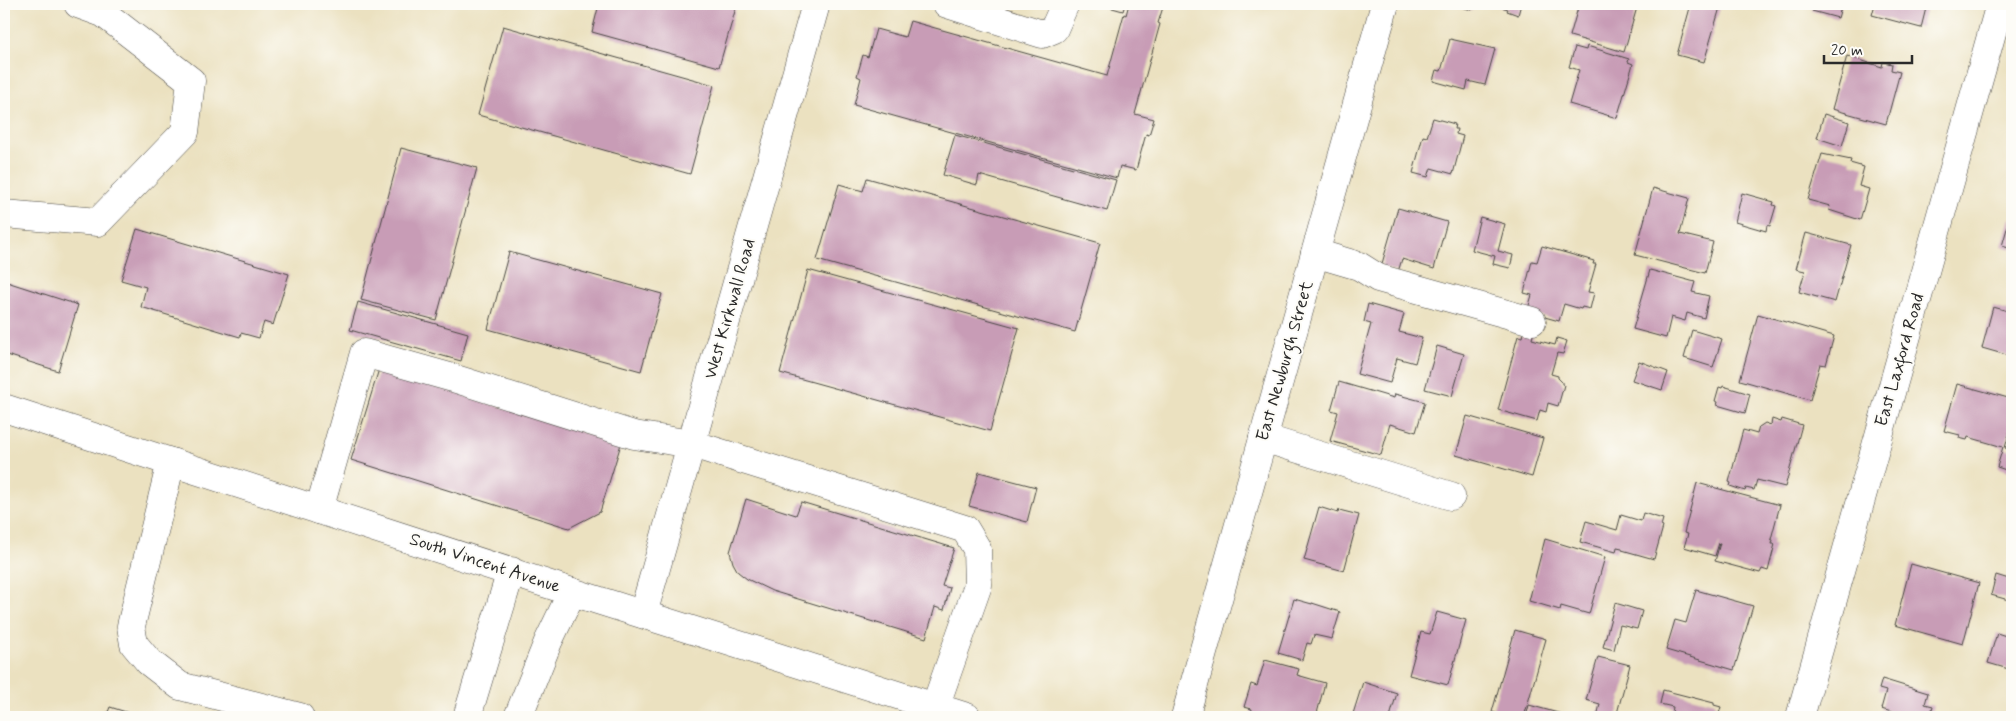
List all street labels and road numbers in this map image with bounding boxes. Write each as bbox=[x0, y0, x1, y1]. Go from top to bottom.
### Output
street label: West Kirkwall Road bbox=[698, 236, 762, 382]
street label: East Newburgh Street bbox=[1251, 278, 1321, 445]
street label: East Laxford Road bbox=[1869, 290, 1932, 430]
street label: South Vincent Avenue bbox=[406, 527, 564, 599]

